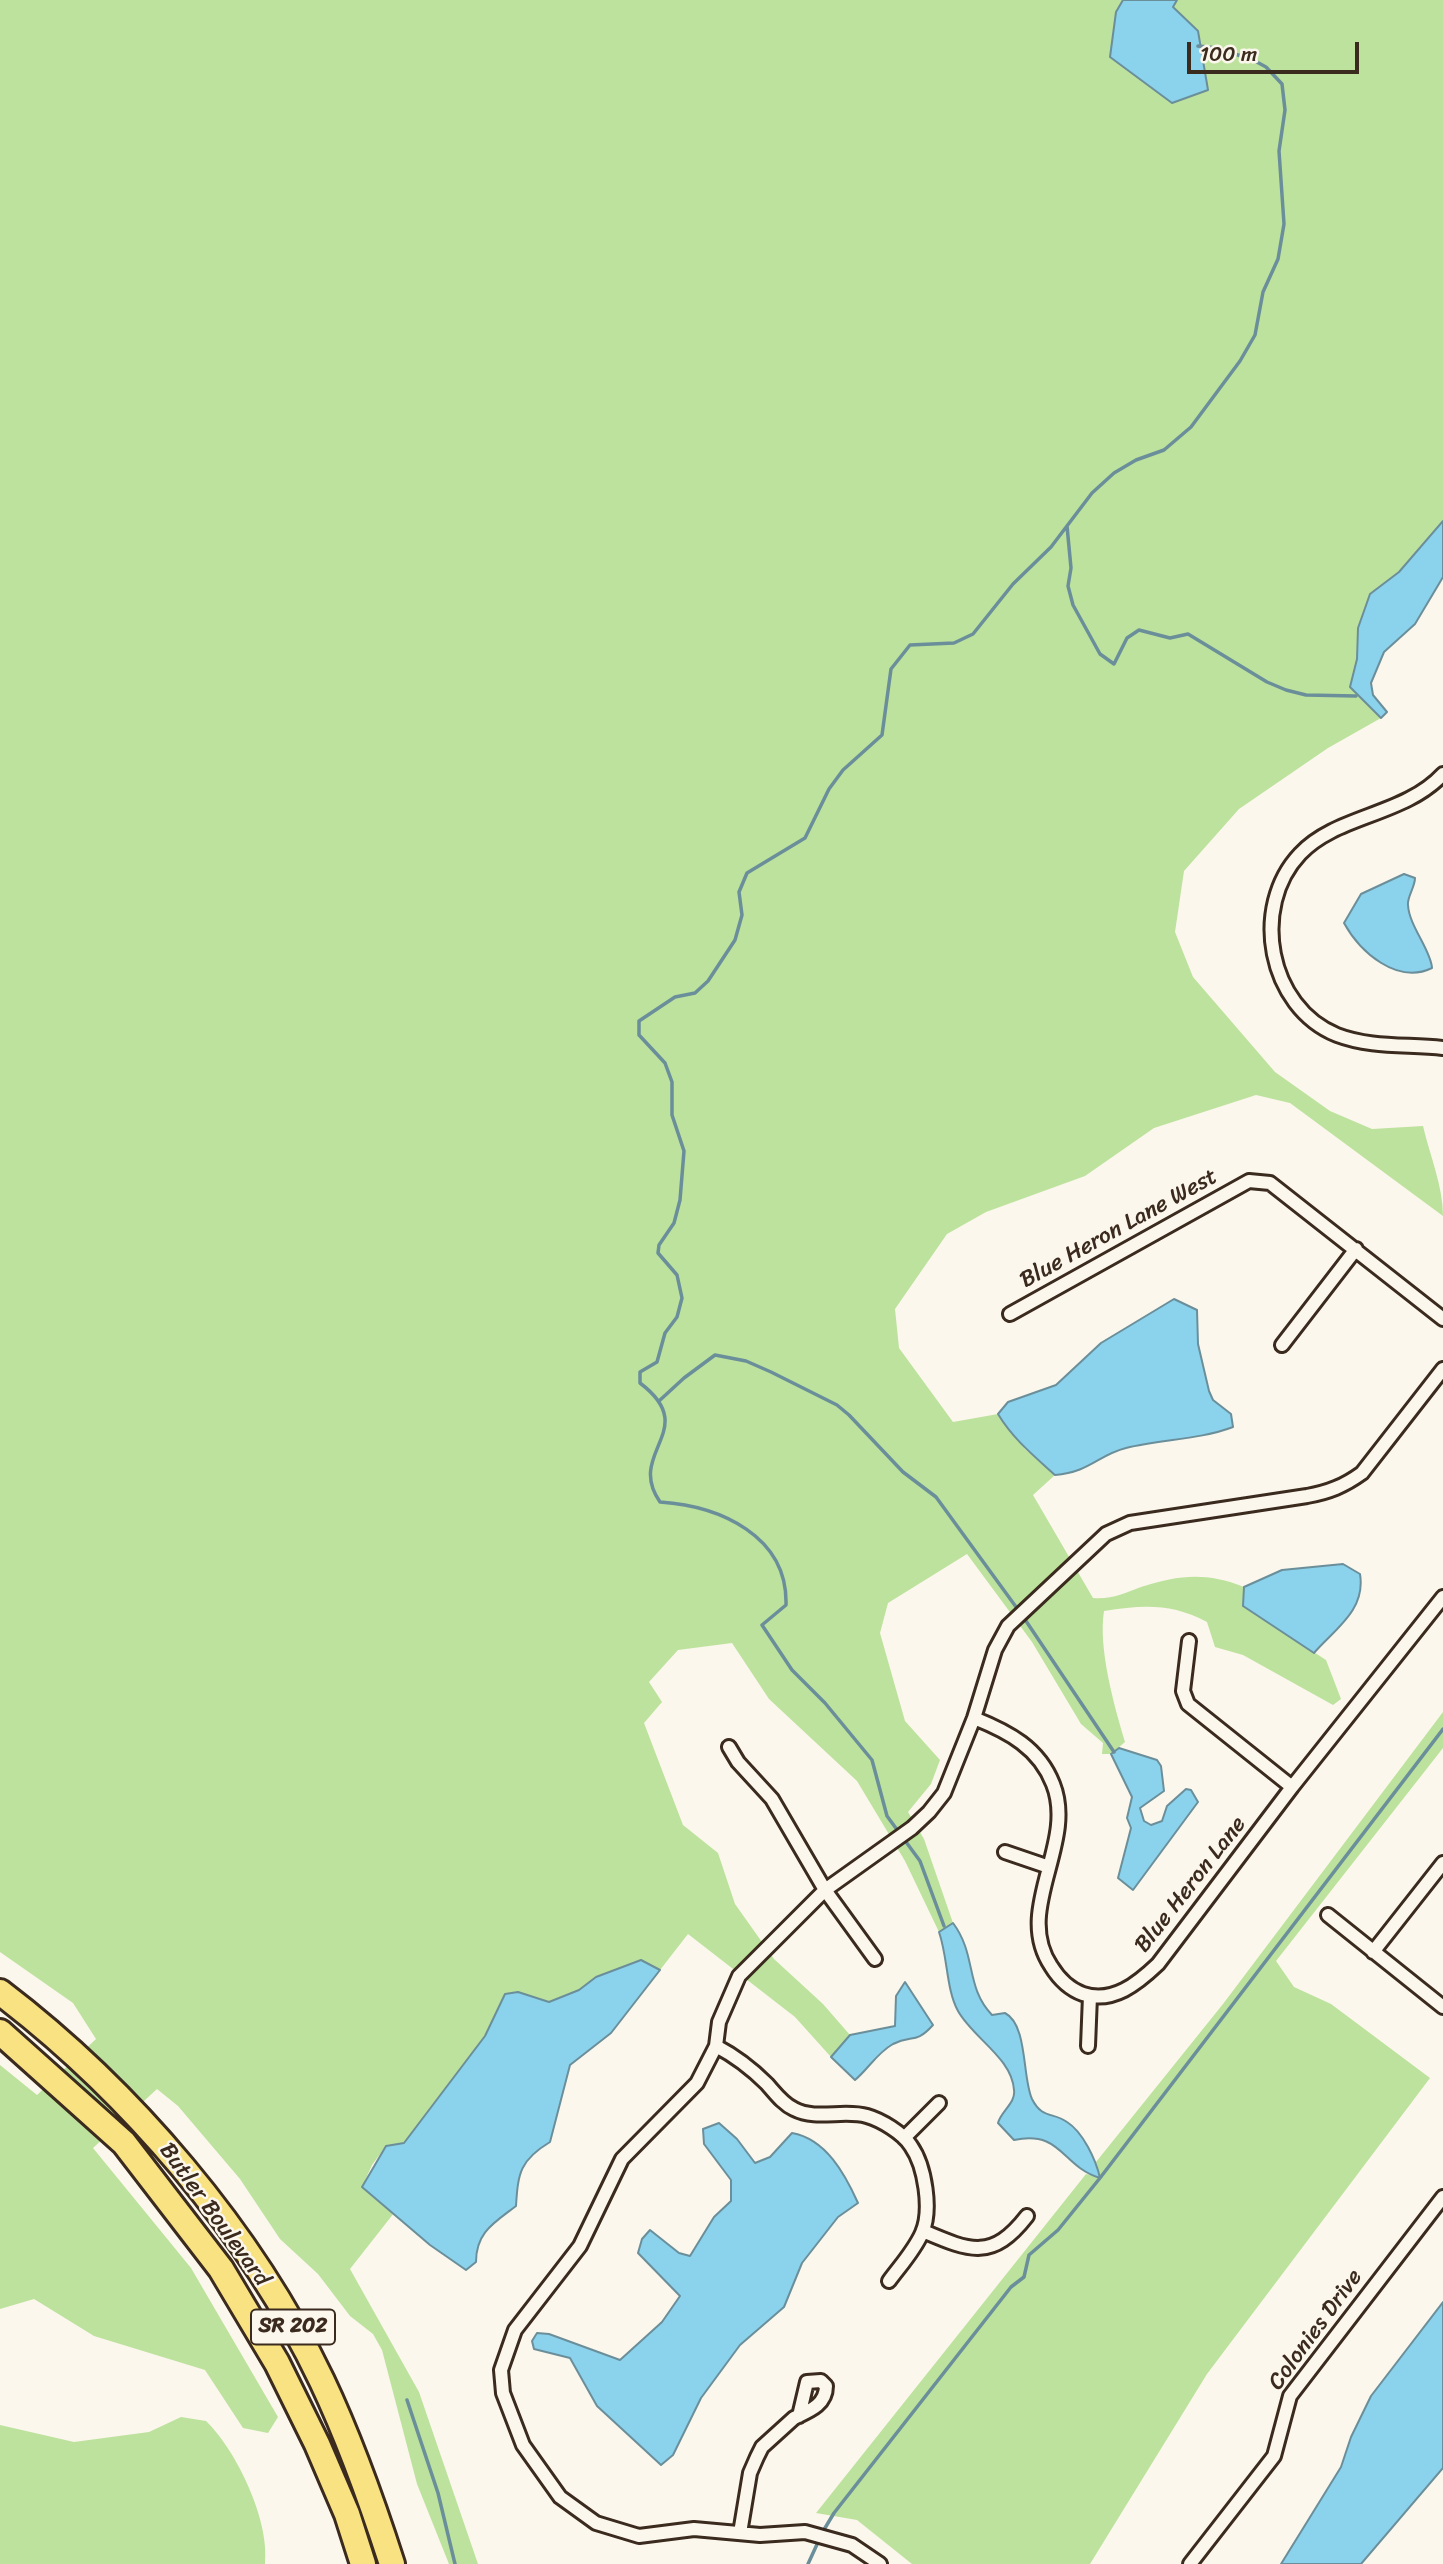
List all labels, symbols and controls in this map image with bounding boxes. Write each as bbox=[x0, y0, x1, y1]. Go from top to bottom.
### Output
scale bar bbox=[1191, 28, 1362, 72]
text: 100 m bbox=[1200, 35, 1257, 73]
street label: Blue Heron Lane West bbox=[1016, 1163, 1222, 1295]
street label: Blue Heron Lane bbox=[1129, 1811, 1253, 1959]
street label: Butler Boulevard bbox=[153, 2138, 275, 2292]
street label: Colonies Drive bbox=[1263, 2264, 1369, 2396]
road number: SR 202 bbox=[251, 2310, 335, 2344]

